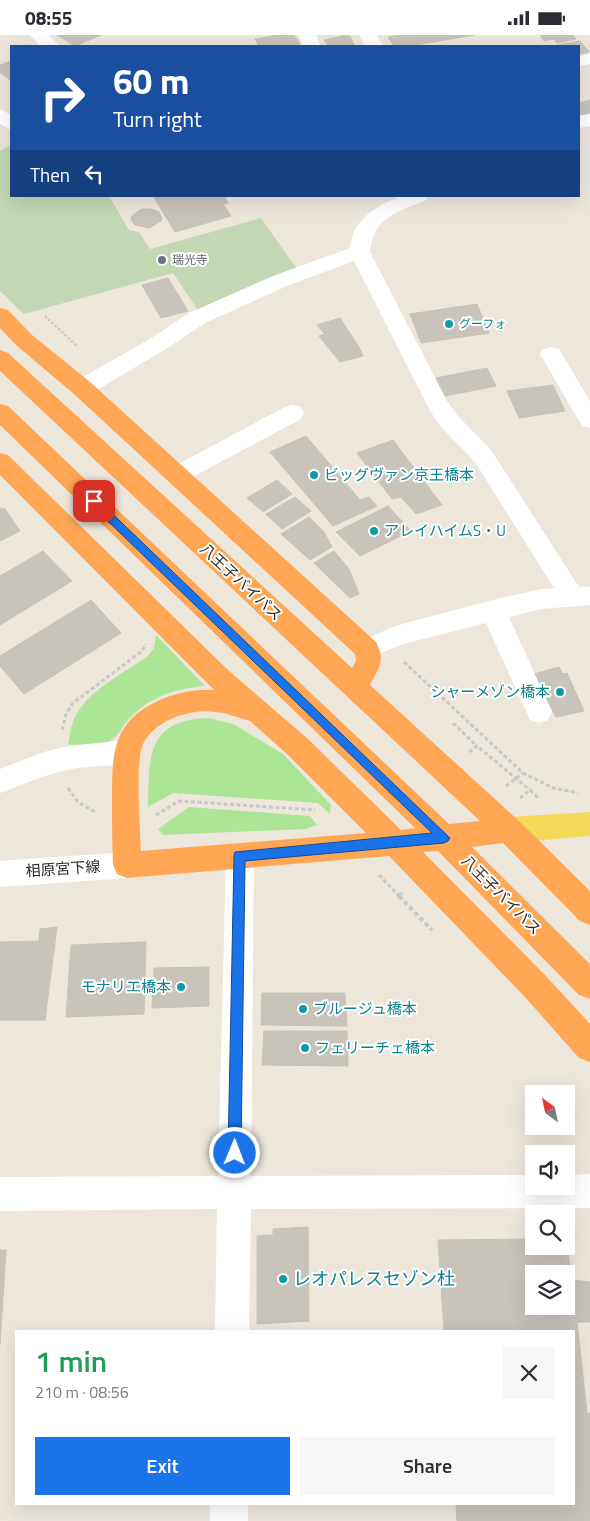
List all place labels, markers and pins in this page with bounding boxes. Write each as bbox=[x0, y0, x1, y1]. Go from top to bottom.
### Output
place label: 瑞光寺 bbox=[172, 250, 208, 269]
marker: 瑞光寺 bbox=[156, 254, 168, 266]
place label: グーフォ bbox=[459, 314, 506, 333]
marker: グーフォ bbox=[443, 318, 455, 330]
place label: ビッグヴァン京王橋本 bbox=[324, 463, 474, 486]
marker: ビッグヴァン京王橋本 bbox=[308, 469, 320, 481]
pin bbox=[73, 480, 115, 522]
place label: アレイハイムS・U bbox=[384, 519, 506, 542]
marker: アレイハイムS・U bbox=[368, 525, 380, 537]
place label: シャーメゾン橋本 bbox=[431, 680, 550, 703]
marker: シャーメゾン橋本 bbox=[554, 686, 566, 698]
place label: モナリエ橋本 bbox=[81, 975, 171, 998]
marker: モナリエ橋本 bbox=[175, 981, 187, 993]
place label: ブルージュ橋本 bbox=[313, 997, 417, 1020]
marker: ブルージュ橋本 bbox=[297, 1003, 309, 1015]
place label: フェリーチェ橋本 bbox=[315, 1036, 435, 1059]
marker: フェリーチェ橋本 bbox=[299, 1042, 311, 1054]
place label: レオパレスセゾン杜 bbox=[293, 1265, 455, 1292]
marker: レオパレスセゾン杜 bbox=[277, 1273, 289, 1285]

